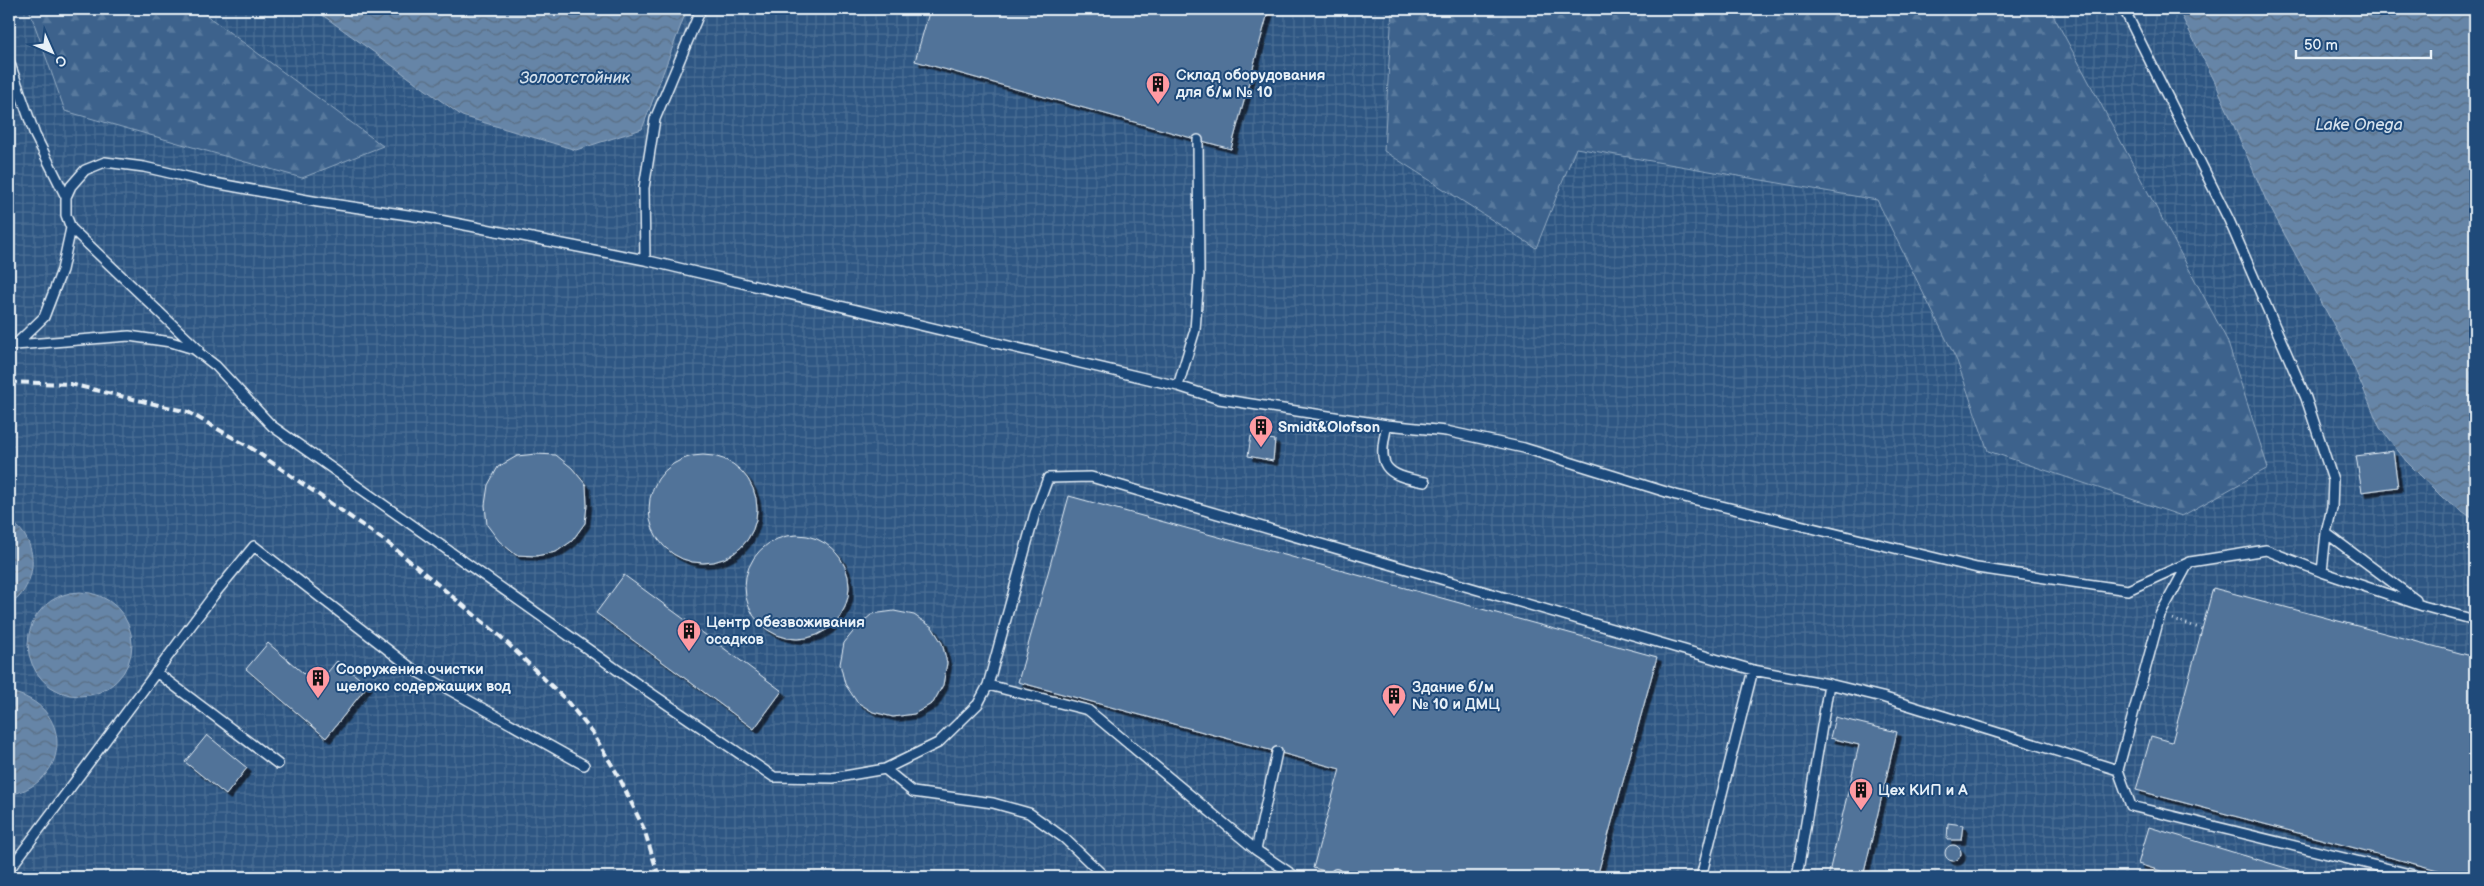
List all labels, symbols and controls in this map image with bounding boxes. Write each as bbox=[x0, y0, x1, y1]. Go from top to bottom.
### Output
north arrow bbox=[28, 28, 78, 78]
scale bar bbox=[2296, 28, 2432, 60]
text: 50 m bbox=[2304, 36, 2338, 55]
text: С bbox=[51, 51, 70, 70]
place label: Склад оборудования для б/м № 10 bbox=[1175, 66, 1325, 102]
water label: Золоотстойник bbox=[520, 69, 631, 88]
building icon: Склад оборудования для б/м № 10 bbox=[1145, 71, 1171, 105]
water label: Lake Onega bbox=[2315, 116, 2403, 135]
building icon: Smidt&Olofson bbox=[1248, 414, 1274, 448]
place label: Smidt&Olofson bbox=[1278, 418, 1380, 437]
place label: Центр обезвоживания осадков bbox=[706, 613, 865, 649]
building icon: Центр обезвоживания осадков bbox=[676, 618, 702, 652]
place label: Сооружения очистки щелоко содержащих вод bbox=[336, 660, 511, 696]
building icon: Сооружения очистки щелоко содержащих вод bbox=[305, 665, 331, 699]
place label: Здание б/м № 10 и ДМЦ bbox=[1412, 678, 1500, 714]
building icon: Здание б/м № 10 и ДМЦ bbox=[1381, 683, 1407, 717]
building icon: Цех КИП и А bbox=[1848, 777, 1874, 811]
place label: Цех КИП и А bbox=[1878, 781, 1968, 800]

